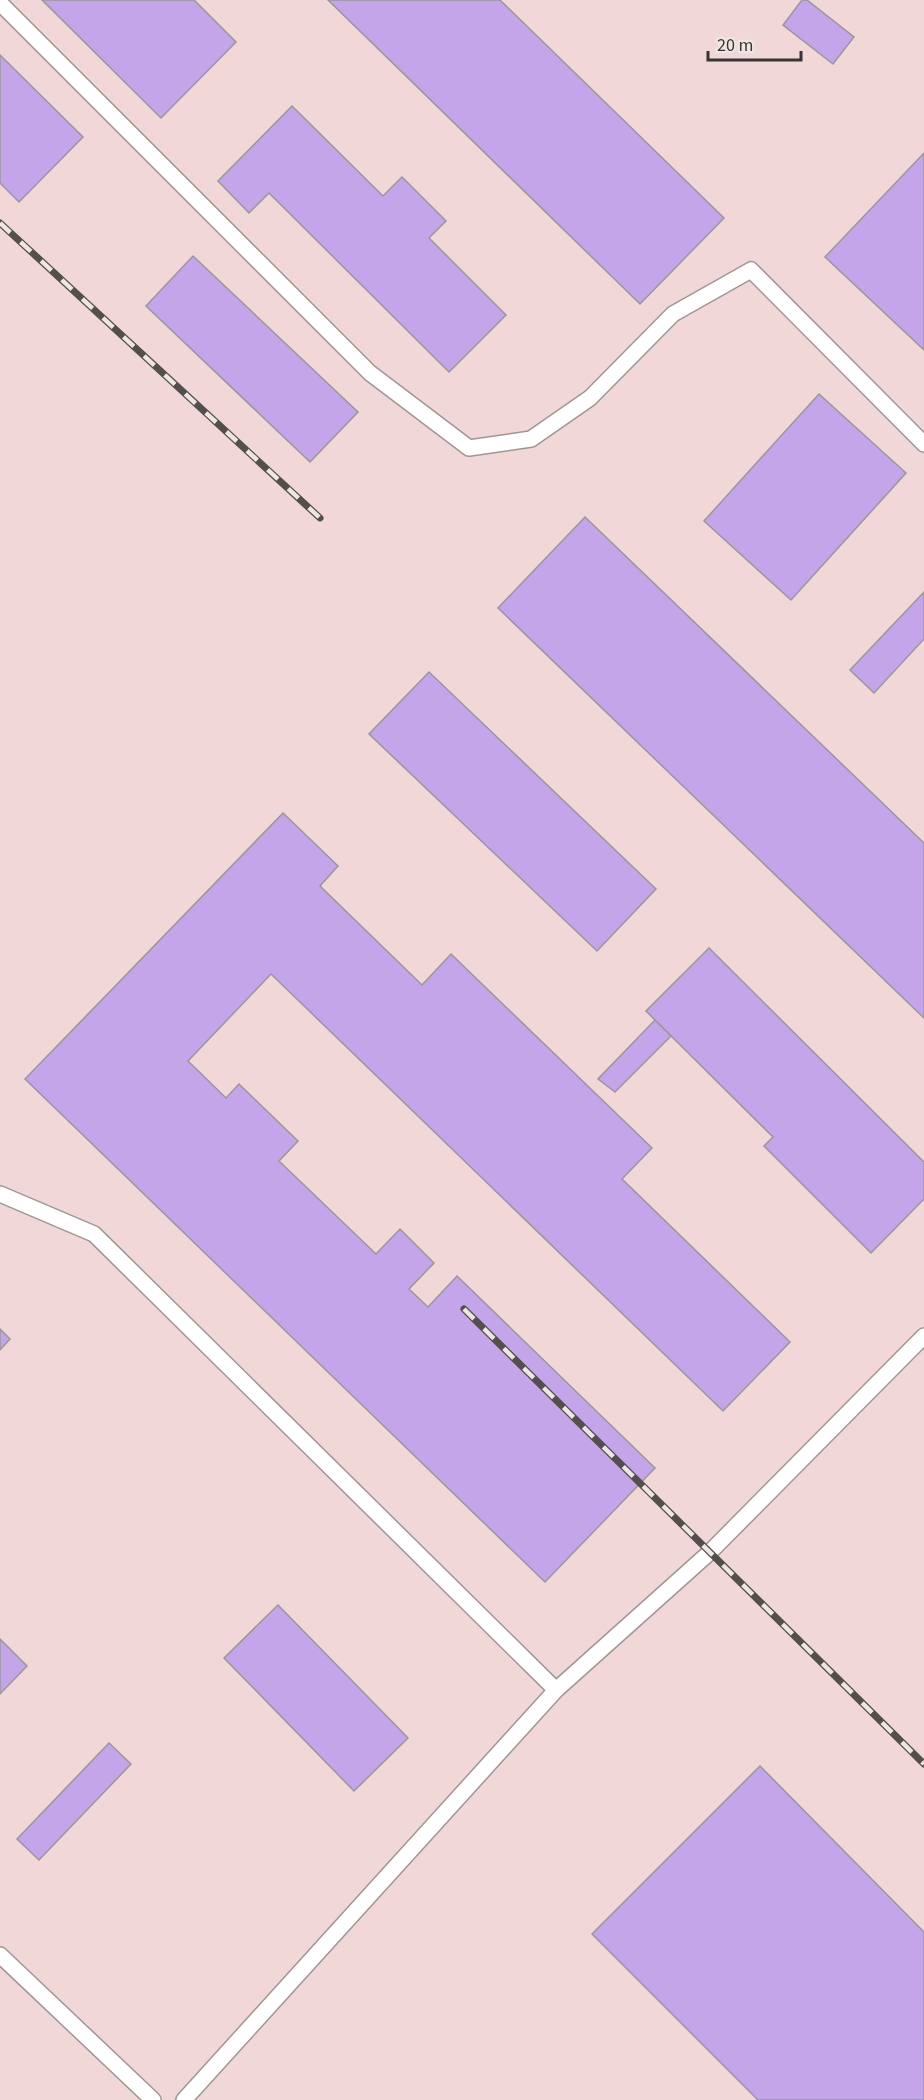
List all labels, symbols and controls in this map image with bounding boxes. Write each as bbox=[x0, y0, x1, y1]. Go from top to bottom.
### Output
scale bar bbox=[708, 24, 801, 62]
text: 20 m bbox=[717, 33, 753, 58]

